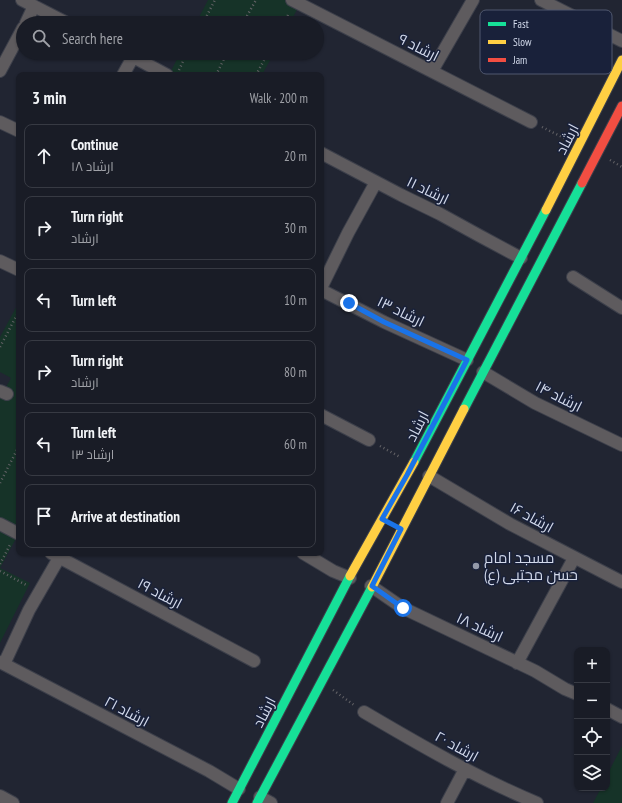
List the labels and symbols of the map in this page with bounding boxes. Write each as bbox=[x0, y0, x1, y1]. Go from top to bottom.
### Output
legend bbox=[480, 10, 612, 74]
text: Fast bbox=[513, 17, 529, 31]
street label: ارشاد ۹ bbox=[396, 29, 442, 65]
text: Slow bbox=[513, 35, 532, 49]
text: Jam bbox=[512, 53, 527, 67]
street label: ارشاد bbox=[551, 120, 583, 158]
street label: ارشاد ۱۱ bbox=[404, 172, 452, 208]
street label: ارشاد ۱۳ bbox=[374, 291, 428, 331]
route end bbox=[340, 294, 358, 312]
street label: ارشاد ۱۴ bbox=[532, 376, 586, 416]
street label: ارشاد bbox=[401, 407, 433, 445]
street label: ارشاد ۱۶ bbox=[507, 497, 557, 537]
place label: مسجد امام حسن مجتبی (ع) bbox=[484, 548, 578, 586]
marker: مسجد امام حسن مجتبی (ع) bbox=[471, 561, 481, 571]
street label: ارشاد ۱۹ bbox=[134, 573, 186, 613]
route start bbox=[394, 599, 412, 617]
street label: ارشاد ۱۸ bbox=[454, 608, 506, 646]
street label: ارشاد ۲۱ bbox=[101, 691, 153, 731]
street label: ارشاد bbox=[248, 693, 280, 731]
street label: ارشاد ۲۰ bbox=[432, 726, 482, 766]

